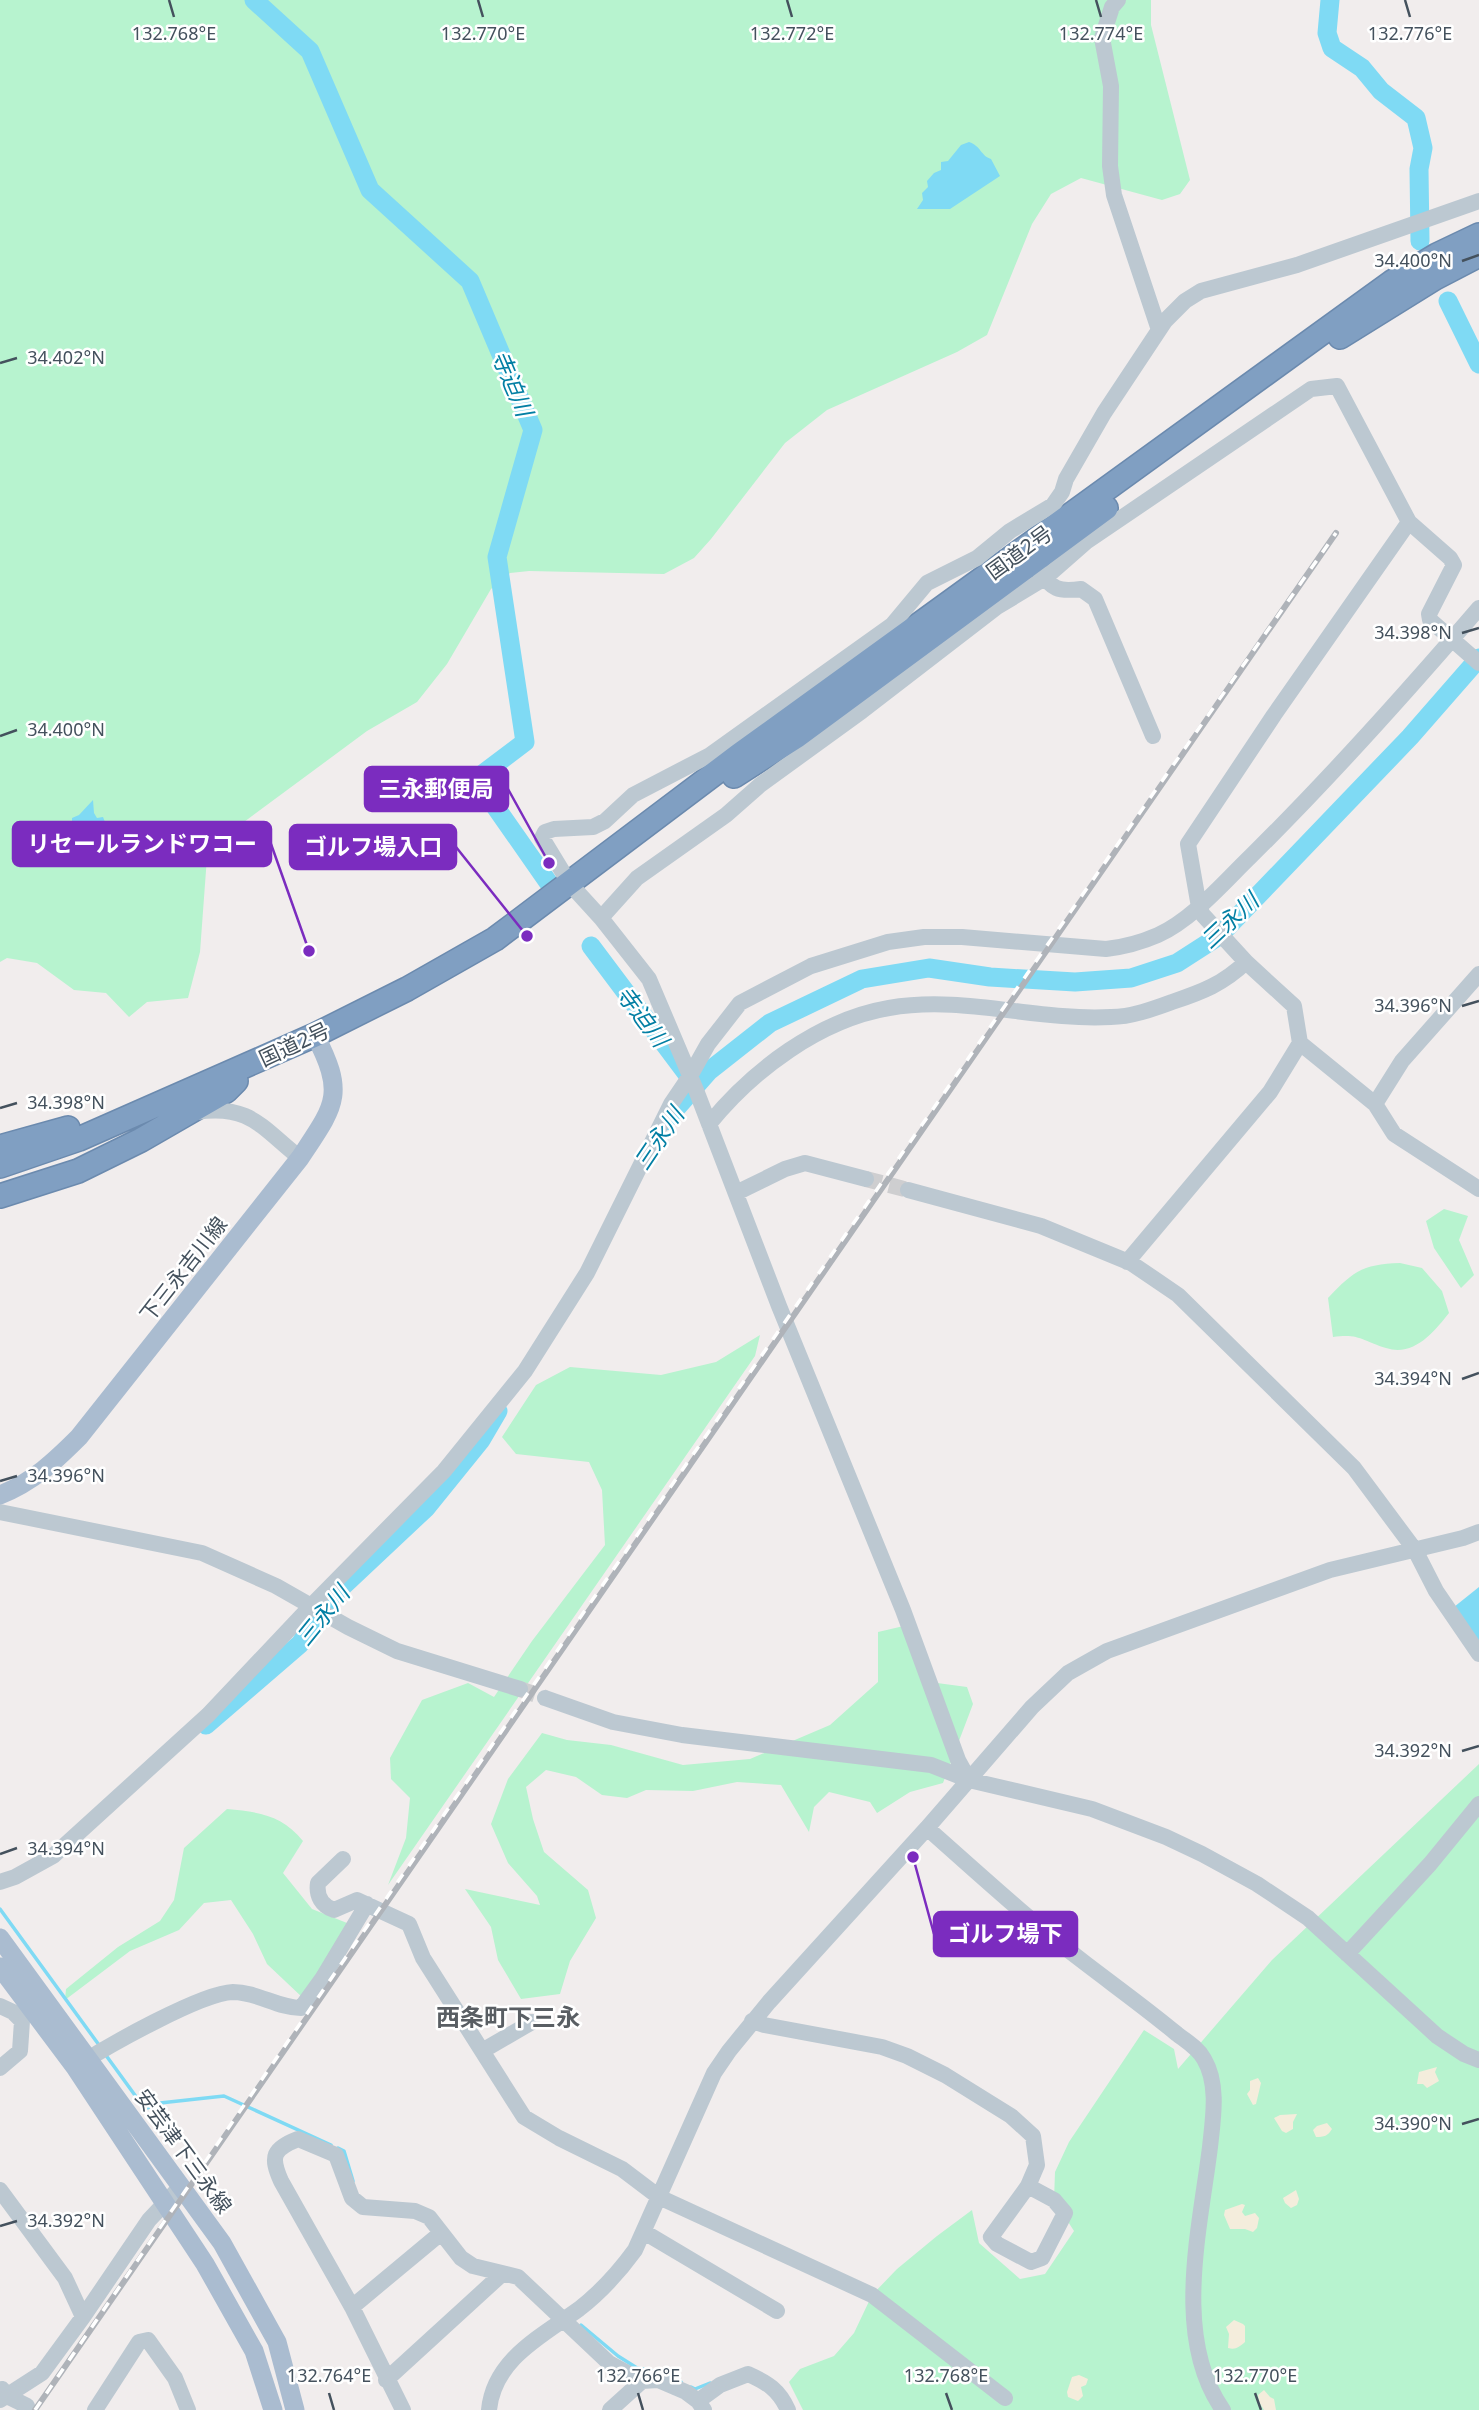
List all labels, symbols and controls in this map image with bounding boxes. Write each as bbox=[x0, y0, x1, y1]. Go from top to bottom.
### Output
text: 132.768°E bbox=[132, 21, 216, 45]
text: 132.770°E bbox=[441, 21, 525, 45]
text: 132.772°E bbox=[750, 21, 834, 45]
text: 132.774°E bbox=[1059, 21, 1143, 45]
text: 132.776°E bbox=[1368, 21, 1452, 45]
text: 34.400°N bbox=[1374, 248, 1452, 272]
text: 34.402°N bbox=[27, 345, 105, 369]
water label: 寺迫川 bbox=[485, 345, 542, 424]
street label: 国道2号 bbox=[980, 519, 1058, 585]
text: 34.398°N bbox=[1374, 620, 1452, 644]
text: 34.400°N bbox=[27, 717, 105, 741]
callout: 三永郵便局 bbox=[365, 767, 508, 811]
text: 三永郵便局 bbox=[379, 772, 494, 804]
callout: リセールランドワコー bbox=[13, 822, 271, 866]
callout: ゴルフ場入口 bbox=[290, 825, 456, 869]
text: リセールランドワコー bbox=[27, 827, 257, 859]
text: ゴルフ場入口 bbox=[304, 830, 442, 862]
water label: 三永川 bbox=[1193, 883, 1267, 955]
water label: 寺迫川 bbox=[609, 979, 678, 1056]
text: 34.396°N bbox=[1374, 993, 1452, 1017]
street label: 国道2号 bbox=[254, 1015, 334, 1073]
text: 34.398°N bbox=[27, 1090, 105, 1114]
water label: 三永川 bbox=[625, 1098, 692, 1176]
street label: 下三永吉川線 bbox=[133, 1211, 233, 1327]
text: 34.394°N bbox=[1374, 1366, 1452, 1390]
text: 34.396°N bbox=[27, 1463, 105, 1487]
water label: 三永川 bbox=[288, 1576, 358, 1652]
text: 34.392°N bbox=[1374, 1738, 1452, 1762]
text: 34.394°N bbox=[27, 1836, 105, 1860]
callout: ゴルフ場下 bbox=[934, 1912, 1077, 1956]
text: ゴルフ場下 bbox=[948, 1917, 1063, 1949]
district label: 西条町下三永 bbox=[436, 2000, 580, 2033]
street label: 安芸津下三永線 bbox=[129, 2083, 239, 2219]
text: 34.390°N bbox=[1374, 2111, 1452, 2135]
text: 34.392°N bbox=[27, 2208, 105, 2232]
text: 132.764°E bbox=[287, 2363, 371, 2387]
text: 132.766°E bbox=[596, 2363, 680, 2387]
text: 132.768°E bbox=[904, 2363, 988, 2387]
text: 132.770°E bbox=[1213, 2363, 1297, 2387]

